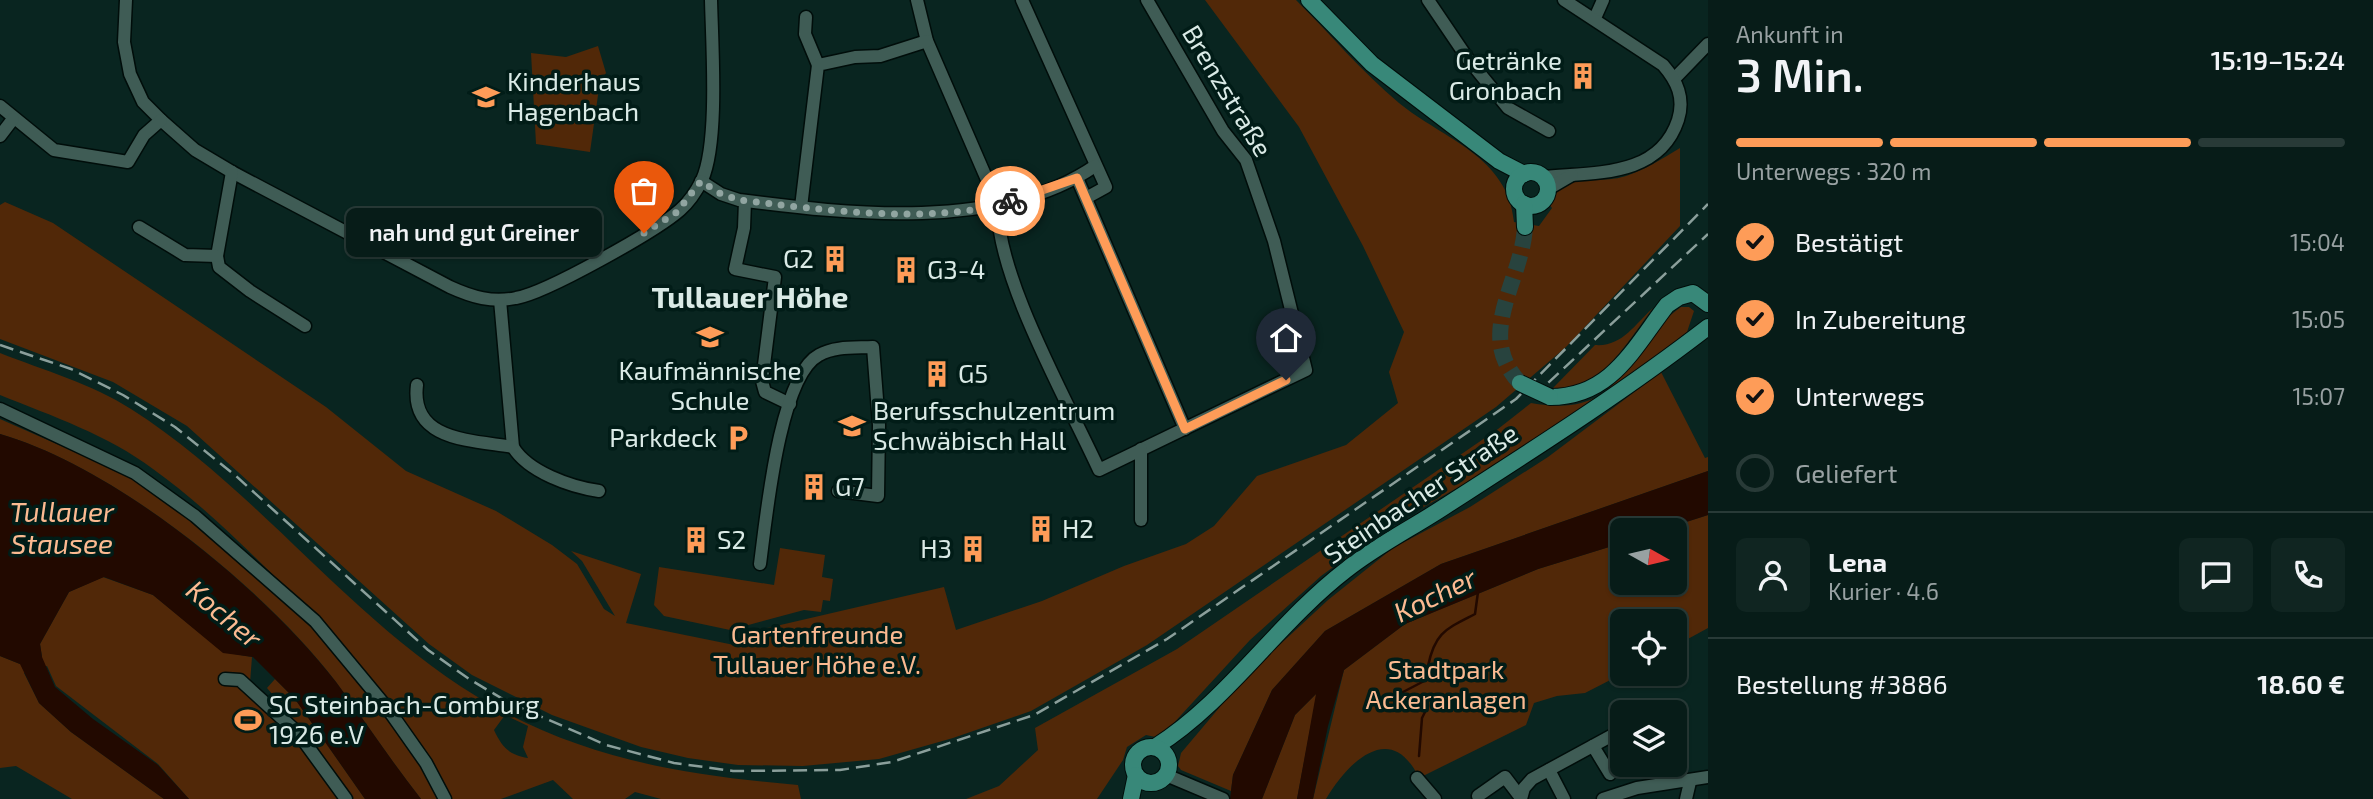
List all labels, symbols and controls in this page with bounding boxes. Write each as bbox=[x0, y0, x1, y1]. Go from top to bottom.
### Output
street label: Brenzstraße bbox=[1177, 19, 1280, 162]
text: Ankunft in bbox=[1736, 20, 1844, 48]
place label: Getränke Gronbach bbox=[1449, 44, 1562, 105]
text: 15:19–15:24 bbox=[2211, 44, 2345, 75]
text: 3 Min. bbox=[1736, 46, 1864, 101]
building icon: Getränke Gronbach bbox=[1568, 61, 1598, 91]
place label: Kinderhaus Hagenbach bbox=[507, 65, 641, 126]
school or university icon: Kinderhaus Hagenbach bbox=[471, 82, 501, 112]
text: Unterwegs · 320 m bbox=[1736, 157, 1931, 185]
pin bbox=[614, 161, 674, 233]
courier bbox=[975, 166, 1045, 236]
icon: bag bbox=[625, 172, 663, 210]
icon: bike bbox=[991, 182, 1029, 220]
callout: nah und gut Greiner bbox=[346, 208, 602, 258]
text: nah und gut Greiner bbox=[369, 218, 579, 246]
icon: check bbox=[1736, 223, 1774, 261]
text: Bestätigt bbox=[1795, 226, 1903, 257]
text: 15:04 bbox=[2290, 228, 2345, 256]
place label: G2 bbox=[783, 242, 814, 273]
building icon: G2 bbox=[820, 244, 850, 274]
place label: G3-4 bbox=[927, 253, 985, 284]
building icon: G3-4 bbox=[891, 255, 921, 285]
district label: Tullauer Höhe bbox=[651, 278, 849, 314]
icon: check bbox=[1736, 300, 1774, 338]
text: In Zubereitung bbox=[1795, 303, 1966, 334]
text: 15:05 bbox=[2292, 305, 2345, 333]
pin bbox=[1256, 308, 1316, 380]
icon: home bbox=[1267, 319, 1305, 357]
school or university icon: Kaufmännische Schule bbox=[695, 322, 725, 352]
place label: Kaufmännische Schule bbox=[618, 354, 802, 415]
place label: G5 bbox=[958, 357, 988, 388]
building icon: G5 bbox=[922, 359, 952, 389]
icon: check bbox=[1736, 377, 1774, 415]
text: Unterwegs bbox=[1795, 380, 1925, 411]
text: 15:07 bbox=[2292, 382, 2345, 410]
place label: Berufsschulzentrum Schwäbisch Hall bbox=[873, 394, 1115, 455]
school or university icon: Berufsschulzentrum Schwäbisch Hall bbox=[837, 411, 867, 441]
street label: Steinbacher Straße bbox=[1317, 416, 1523, 569]
place label: Parkdeck bbox=[609, 421, 717, 452]
parking icon: Parkdeck bbox=[723, 423, 753, 453]
text: Geliefert bbox=[1795, 457, 1897, 488]
place label: G7 bbox=[835, 470, 865, 501]
building icon: G7 bbox=[799, 472, 829, 502]
water label: Tullauer Stausee bbox=[10, 494, 115, 560]
place label: H2 bbox=[1062, 512, 1094, 543]
building icon: H2 bbox=[1026, 514, 1056, 544]
north arrow bbox=[1610, 518, 1687, 595]
map controls bbox=[1610, 518, 1687, 777]
place label: S2 bbox=[717, 523, 746, 554]
building icon: S2 bbox=[681, 525, 711, 555]
place label: H3 bbox=[920, 532, 952, 563]
building icon: H3 bbox=[958, 534, 988, 564]
button: person bbox=[1736, 538, 1810, 612]
button: chat bbox=[2179, 538, 2253, 612]
button: phone bbox=[2271, 538, 2345, 612]
text: Lena bbox=[1828, 546, 1887, 577]
water label: Kocher bbox=[1388, 559, 1482, 629]
water label: Kocher bbox=[180, 572, 270, 655]
text: Kurier · 4.6 bbox=[1828, 577, 1939, 605]
button: locate bbox=[1610, 609, 1687, 686]
park label: Gartenfreunde Tullauer Höhe e.V. bbox=[713, 618, 921, 679]
park label: Stadtpark Ackeranlagen bbox=[1366, 653, 1526, 714]
text: Bestellung #3886 bbox=[1736, 668, 1948, 699]
text: 18.60 € bbox=[2257, 668, 2345, 699]
place label: SC Steinbach-Comburg 1926 e.V bbox=[269, 688, 539, 749]
button: layers bbox=[1610, 700, 1687, 777]
sports icon: SC Steinbach-Comburg 1926 e.V bbox=[233, 705, 263, 735]

